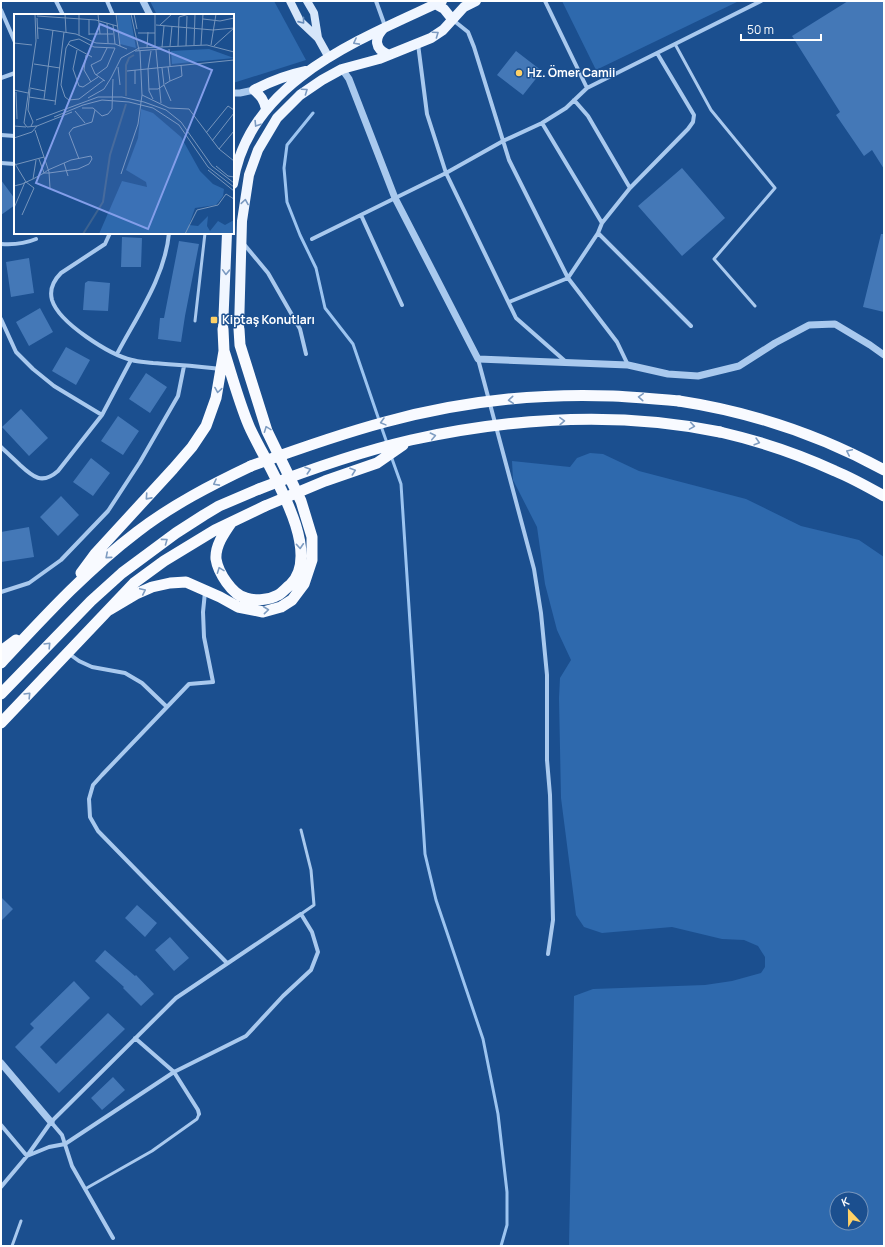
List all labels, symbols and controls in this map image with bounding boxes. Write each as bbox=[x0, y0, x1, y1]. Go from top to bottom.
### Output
inset map bbox=[14, 14, 234, 234]
one-way arrow bbox=[297, 16, 304, 24]
scale bar bbox=[741, 16, 821, 42]
text: 50 m bbox=[747, 21, 774, 38]
one-way arrow bbox=[432, 32, 439, 39]
one-way arrow bbox=[353, 37, 360, 45]
place label: Hz. Ömer Camii bbox=[527, 64, 616, 81]
marker: Hz. Ömer Camii bbox=[514, 68, 524, 78]
one-way arrow bbox=[301, 89, 308, 96]
one-way arrow bbox=[254, 120, 262, 127]
one-way arrow bbox=[240, 199, 249, 205]
one-way arrow bbox=[222, 269, 230, 275]
place label: Kiptaş Konutları bbox=[222, 311, 315, 328]
marker: Kiptaş Konutları bbox=[209, 315, 219, 325]
one-way arrow bbox=[214, 387, 223, 393]
one-way arrow bbox=[638, 393, 644, 402]
one-way arrow bbox=[508, 396, 514, 405]
one-way arrow bbox=[559, 416, 565, 425]
one-way arrow bbox=[380, 418, 386, 426]
one-way arrow bbox=[689, 421, 695, 430]
one-way arrow bbox=[264, 426, 272, 433]
one-way arrow bbox=[430, 432, 437, 440]
one-way arrow bbox=[754, 437, 761, 446]
one-way arrow bbox=[846, 449, 853, 457]
one-way arrow bbox=[305, 467, 312, 475]
one-way arrow bbox=[350, 467, 357, 476]
one-way arrow bbox=[212, 478, 220, 486]
one-way arrow bbox=[145, 492, 152, 500]
one-way arrow bbox=[161, 538, 168, 546]
one-way arrow bbox=[295, 543, 304, 549]
one-way arrow bbox=[105, 551, 113, 558]
one-way arrow bbox=[217, 567, 225, 574]
one-way arrow bbox=[139, 588, 147, 596]
one-way arrow bbox=[262, 606, 269, 615]
one-way arrow bbox=[43, 642, 51, 650]
one-way arrow bbox=[23, 692, 31, 700]
north arrow bbox=[829, 1191, 869, 1231]
text: K bbox=[839, 1193, 852, 1210]

